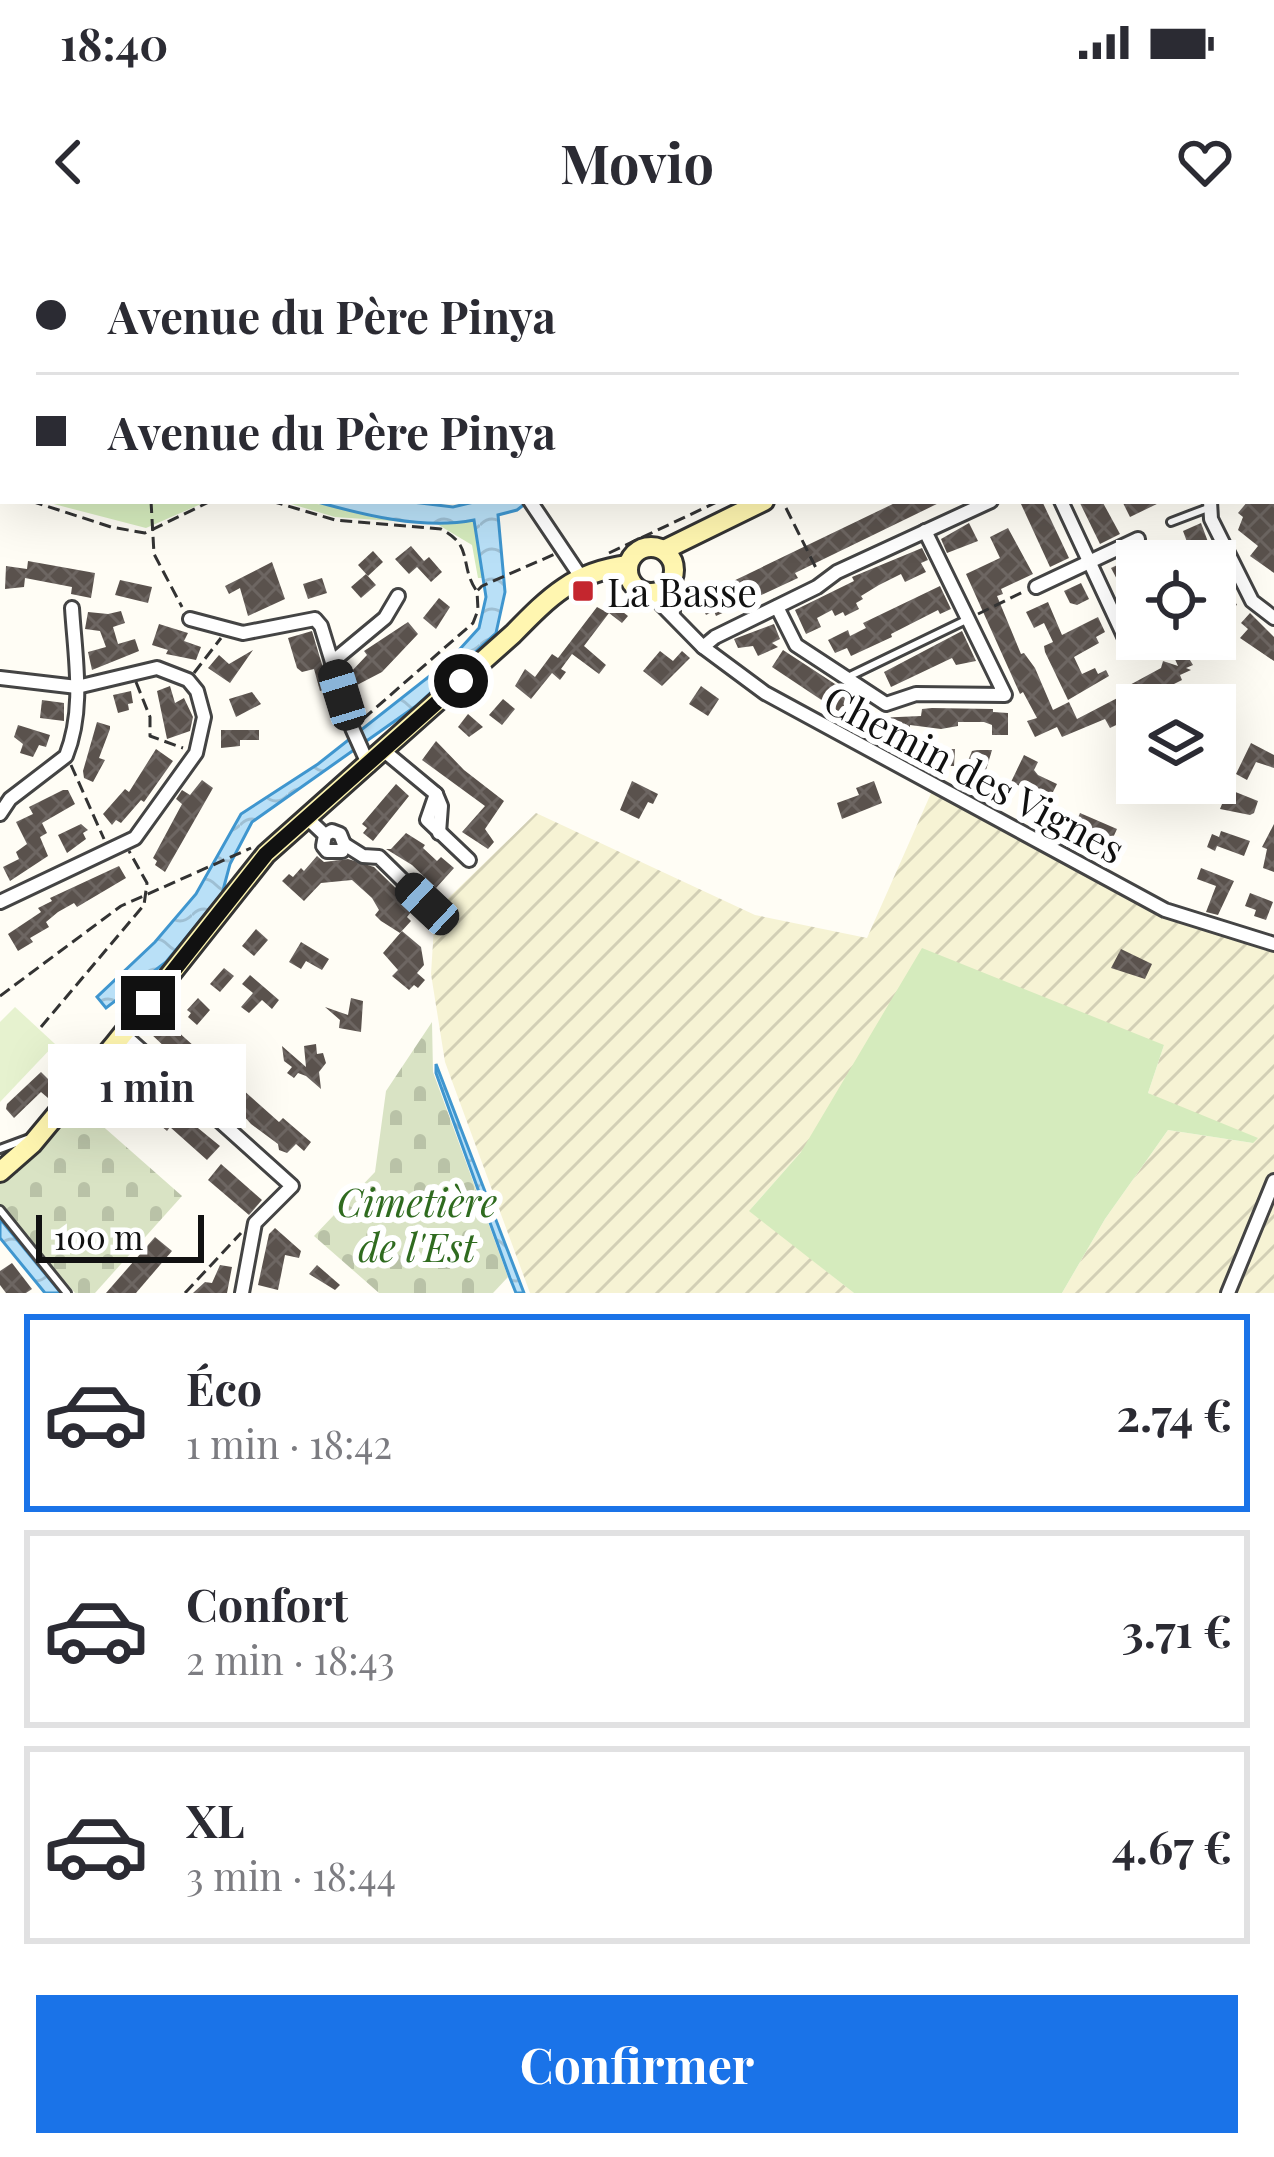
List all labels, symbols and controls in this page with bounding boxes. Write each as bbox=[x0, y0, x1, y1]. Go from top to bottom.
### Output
text: 18:40 bbox=[60, 12, 168, 72]
text: Movio bbox=[560, 126, 714, 198]
icon: back bbox=[36, 129, 102, 195]
icon: heart bbox=[1172, 129, 1238, 195]
text: Avenue du Père Pinya bbox=[108, 285, 556, 345]
text: Avenue du Père Pinya bbox=[108, 401, 556, 461]
map controls bbox=[1116, 540, 1236, 804]
button: locate bbox=[1116, 540, 1236, 660]
place label: La Basse bbox=[607, 565, 757, 617]
marker: La Basse bbox=[570, 578, 596, 604]
route start bbox=[434, 654, 488, 708]
car bbox=[314, 655, 370, 735]
street label: Chemin des Vignes bbox=[816, 672, 1134, 874]
button: layers bbox=[1116, 684, 1236, 804]
car bbox=[388, 866, 466, 942]
route end bbox=[121, 976, 175, 1030]
callout: 1 min bbox=[49, 1045, 247, 1129]
text: 1 min bbox=[99, 1060, 195, 1112]
park label: Cimetière de l'Est bbox=[337, 1175, 497, 1272]
scale bar bbox=[36, 1209, 204, 1262]
text: 100 m bbox=[54, 1214, 143, 1258]
text: Éco bbox=[186, 1357, 262, 1417]
icon: car bbox=[42, 1359, 150, 1467]
text: 2.74 € bbox=[1117, 1383, 1232, 1443]
text: 1 min · 18:42 bbox=[186, 1417, 392, 1469]
text: Confort bbox=[186, 1573, 348, 1633]
icon: car bbox=[42, 1575, 150, 1683]
text: 3.71 € bbox=[1122, 1599, 1232, 1659]
text: 2 min · 18:43 bbox=[186, 1633, 395, 1685]
text: XL bbox=[186, 1789, 245, 1849]
icon: car bbox=[42, 1791, 150, 1899]
text: 4.67 € bbox=[1112, 1815, 1232, 1875]
text: 3 min · 18:44 bbox=[186, 1849, 396, 1901]
button: Confirmer bbox=[36, 1995, 1238, 2133]

